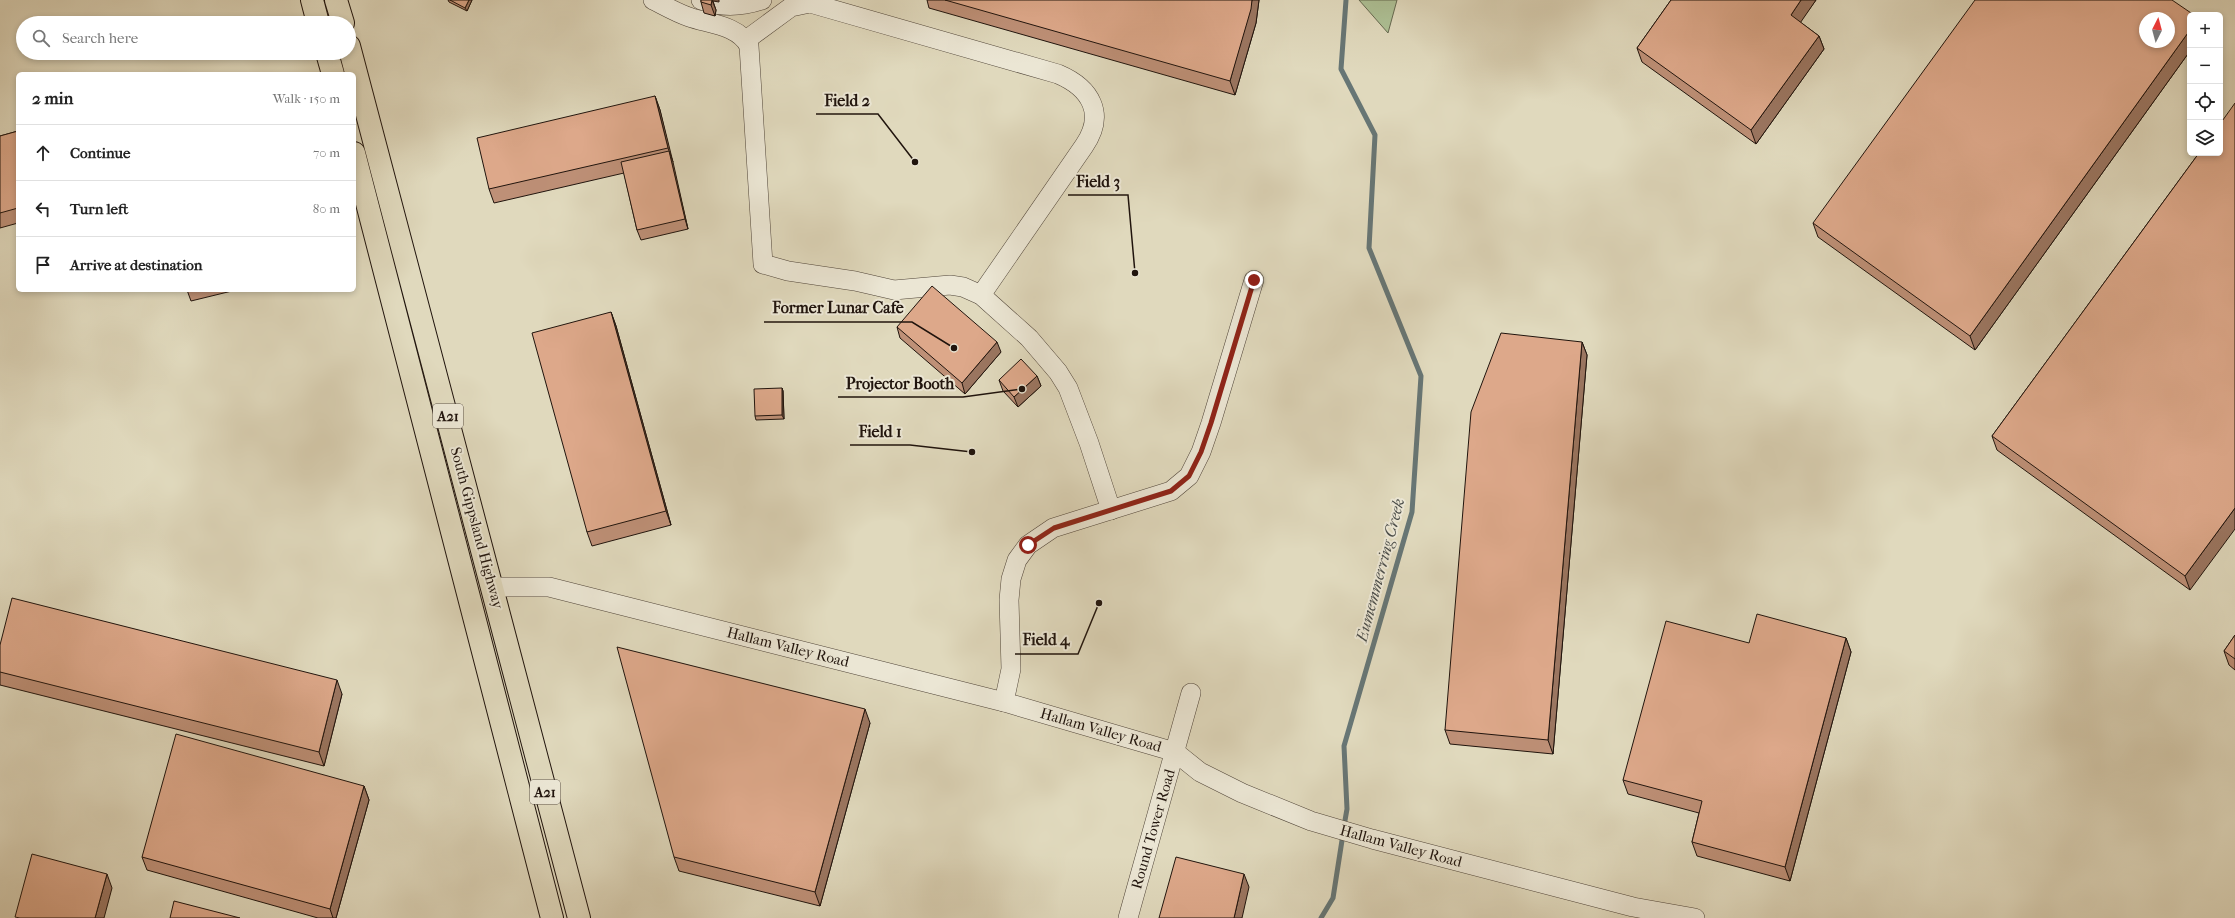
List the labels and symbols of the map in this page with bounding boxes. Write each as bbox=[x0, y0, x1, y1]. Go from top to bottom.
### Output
north arrow bbox=[2139, 12, 2175, 48]
callout: Field 2 bbox=[816, 86, 878, 114]
text: Field 2 bbox=[823, 91, 870, 110]
callout: Field 3 bbox=[1068, 167, 1128, 195]
text: Field 3 bbox=[1075, 172, 1120, 192]
route end bbox=[1245, 271, 1263, 289]
callout: Former Lunar Cafe bbox=[764, 294, 912, 322]
text: Former Lunar Cafe bbox=[771, 298, 904, 317]
callout: Projector Booth bbox=[838, 369, 963, 397]
text: Projector Booth bbox=[846, 374, 955, 393]
road number: A21 bbox=[433, 404, 463, 428]
callout: Field 1 bbox=[850, 417, 910, 445]
text: Field 1 bbox=[857, 422, 902, 441]
street label: South Gippsland Highway bbox=[447, 445, 508, 612]
water label: Eumemmerring Creek bbox=[1351, 496, 1408, 645]
route start bbox=[1019, 536, 1037, 554]
street label: Hallam Valley Road bbox=[725, 623, 852, 671]
callout: Field 4 bbox=[1015, 626, 1078, 654]
text: Field 4 bbox=[1022, 630, 1071, 650]
street label: Hallam Valley Road bbox=[1038, 704, 1165, 756]
street label: Round Tower Road bbox=[1127, 766, 1179, 891]
road number: A21 bbox=[530, 780, 560, 804]
street label: Hallam Valley Road bbox=[1338, 821, 1465, 871]

